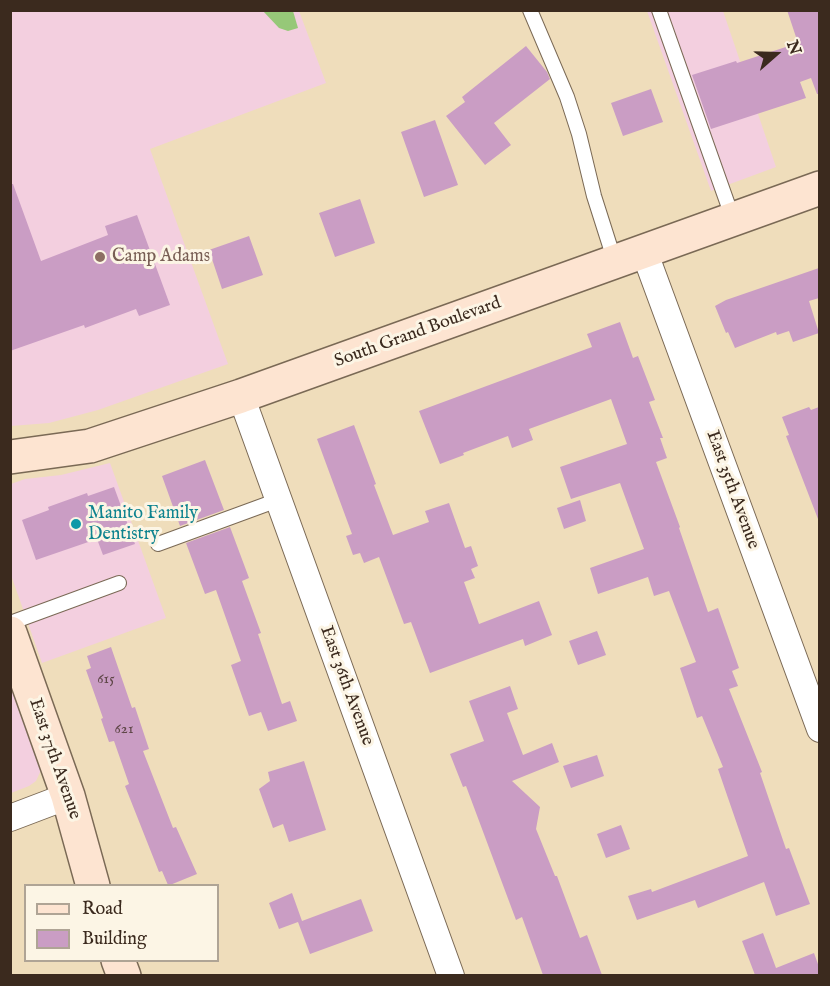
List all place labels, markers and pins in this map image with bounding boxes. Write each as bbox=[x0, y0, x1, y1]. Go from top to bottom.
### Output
place label: Camp Adams bbox=[112, 246, 210, 268]
marker: Camp Adams bbox=[93, 250, 107, 264]
place label: Manito Family Dentistry bbox=[88, 503, 198, 546]
marker: Manito Family Dentistry bbox=[69, 517, 83, 531]

